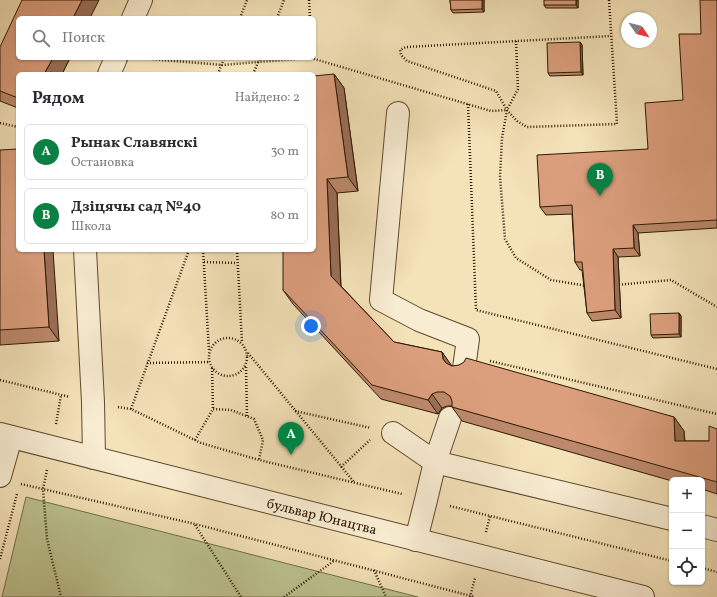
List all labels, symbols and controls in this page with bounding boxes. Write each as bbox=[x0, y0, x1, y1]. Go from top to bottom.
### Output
north arrow bbox=[621, 12, 657, 48]
search box bbox=[16, 16, 316, 60]
icon: search bbox=[30, 27, 52, 49]
text: Поиск bbox=[62, 28, 105, 49]
text: Рядом bbox=[32, 87, 85, 110]
text: Найдено: 2 bbox=[235, 89, 300, 107]
text: Рынак Славянскі bbox=[71, 133, 198, 154]
text: A bbox=[41, 143, 51, 161]
text: 30 m bbox=[271, 143, 299, 161]
text: Остановка bbox=[71, 154, 134, 172]
pin: B bbox=[587, 163, 613, 196]
text: Дзіцячы сад №40 bbox=[71, 197, 201, 218]
text: B bbox=[42, 207, 50, 225]
text: 80 m bbox=[270, 207, 299, 225]
text: Школа bbox=[71, 218, 111, 236]
your location bbox=[301, 316, 321, 336]
pin: A bbox=[278, 422, 304, 455]
map controls bbox=[669, 477, 705, 585]
button: + bbox=[669, 477, 705, 513]
street label: бульвар Юнацтва bbox=[265, 495, 379, 540]
button: − bbox=[669, 513, 705, 549]
button: locate bbox=[669, 549, 705, 585]

